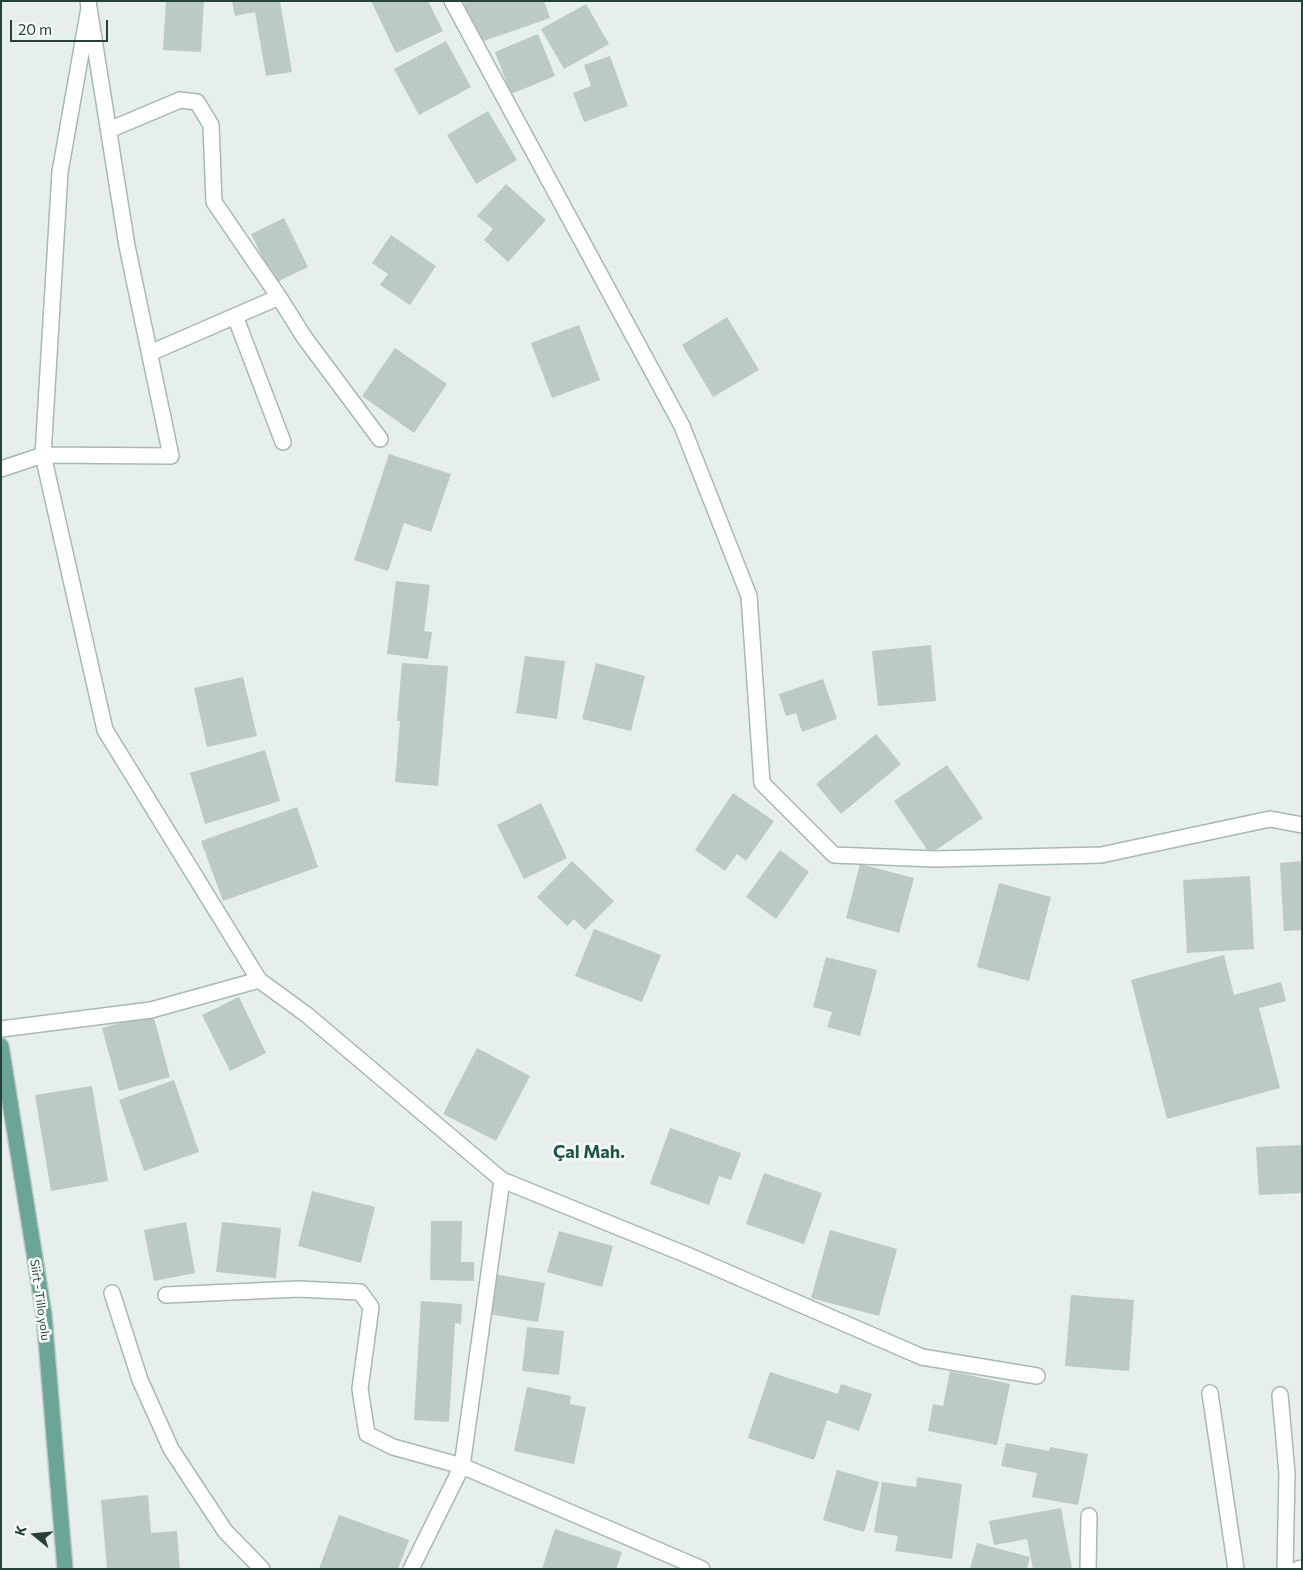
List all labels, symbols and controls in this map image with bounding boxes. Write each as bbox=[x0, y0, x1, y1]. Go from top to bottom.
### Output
scale bar bbox=[12, 10, 110, 42]
text: 20 m bbox=[18, 20, 52, 38]
district label: Çal Mah. bbox=[553, 1141, 625, 1163]
street label: Siirt - Tillo yolu bbox=[27, 1258, 53, 1342]
north arrow bbox=[10, 1510, 60, 1560]
text: K bbox=[11, 1523, 30, 1538]

